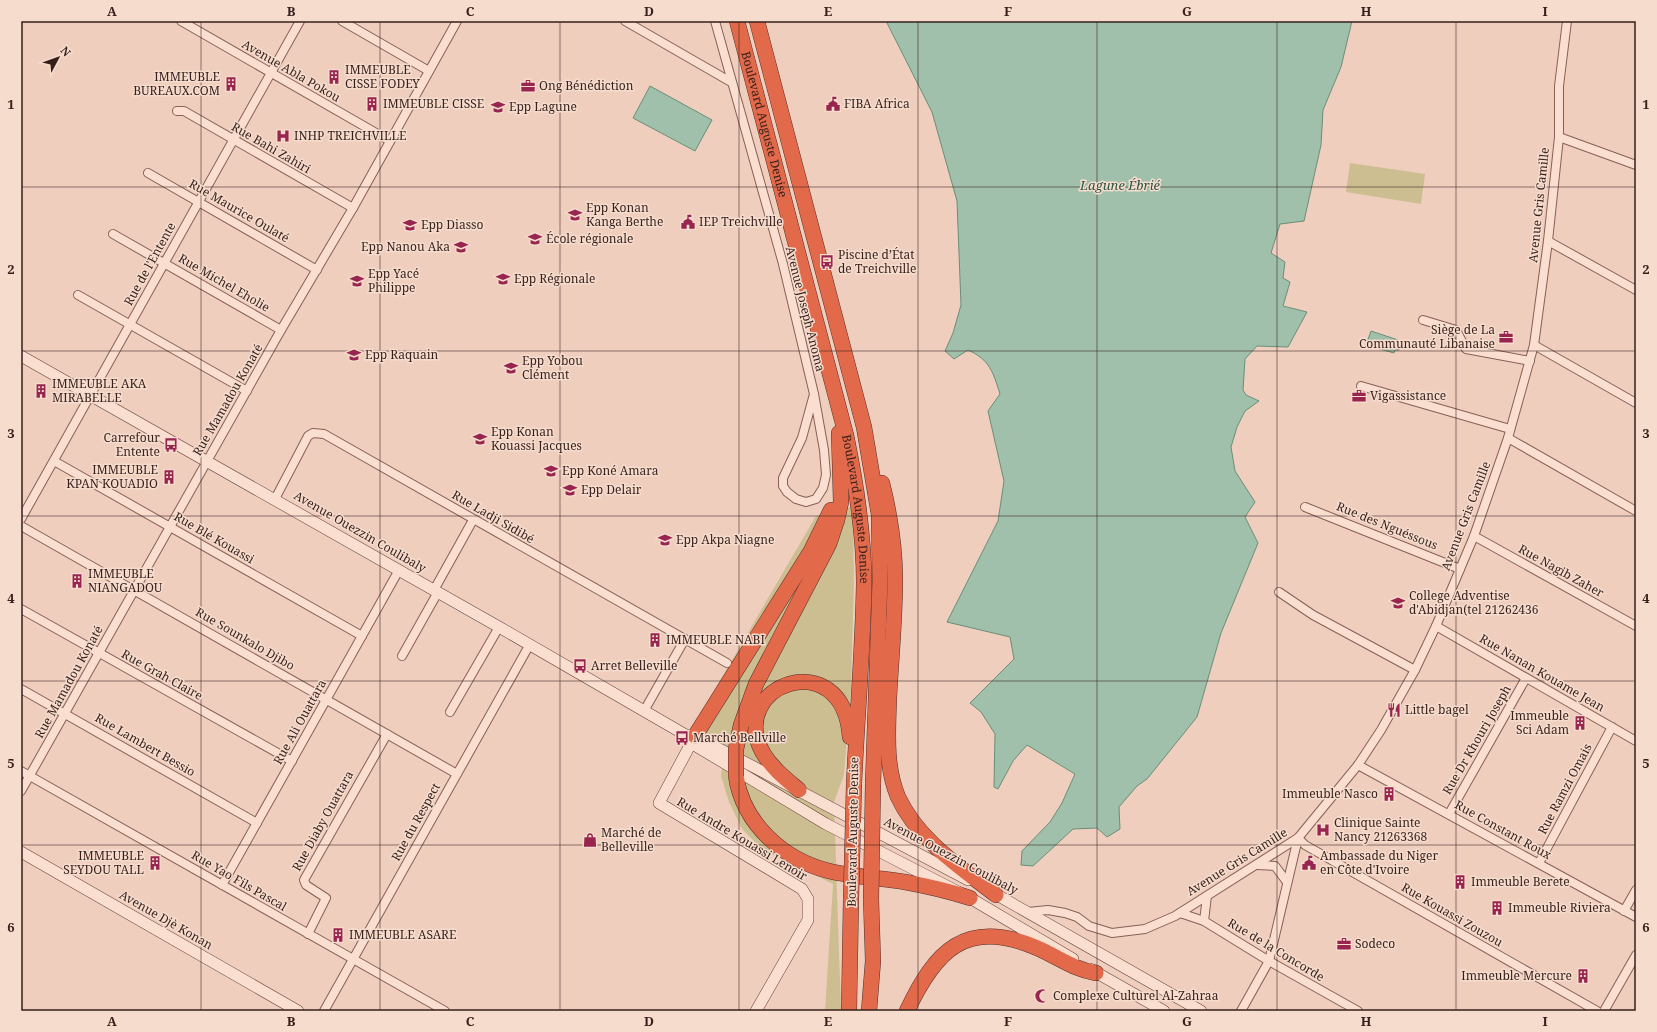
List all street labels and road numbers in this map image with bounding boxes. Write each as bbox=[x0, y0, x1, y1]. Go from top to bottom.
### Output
street label: Avenue Abla Pokou bbox=[239, 35, 344, 106]
street label: Boulevard Auguste Denise bbox=[737, 50, 792, 199]
street label: Rue Bahi Zahiri bbox=[228, 118, 314, 177]
street label: Avenue Gris Camille bbox=[1524, 146, 1553, 263]
street label: Rue Maurice Oulaté bbox=[186, 175, 293, 246]
street label: Rue de l'Entente bbox=[120, 219, 179, 308]
street label: Avenue Joseph Anoma bbox=[782, 245, 829, 373]
street label: Rue Michel Eholie bbox=[175, 249, 273, 316]
street label: Rue Mamadou Konaté bbox=[189, 341, 267, 459]
street label: Boulevard Auguste Denise bbox=[838, 433, 873, 584]
street label: Avenue Gris Camille bbox=[1437, 459, 1494, 573]
street label: Rue Ladji Sidibé bbox=[449, 486, 538, 547]
street label: Avenue Ouezzin Coulibaly bbox=[291, 487, 430, 577]
street label: Rue des Nguéssous bbox=[1334, 497, 1440, 554]
street label: Rue Blé Kouassi bbox=[171, 508, 258, 568]
street label: Rue Nagib Zaher bbox=[1515, 540, 1607, 601]
street label: Rue Sounkalo Djibo bbox=[193, 603, 298, 674]
street label: Rue Mamadou Konaté bbox=[30, 622, 107, 741]
street label: Rue Nanan Kouame Jean bbox=[1477, 630, 1608, 716]
street label: Rue Grah Claire bbox=[119, 645, 206, 704]
street label: Rue Ali Ouattara bbox=[269, 676, 330, 767]
street label: Rue Dr Khouri Joseph bbox=[1438, 682, 1515, 798]
street label: Rue Lambert Bessio bbox=[92, 709, 199, 780]
street label: Rue Ramzi Omais bbox=[1533, 740, 1596, 837]
street label: Boulevard Auguste Denise bbox=[843, 757, 862, 907]
street label: Rue Diaby Ouattara bbox=[288, 767, 357, 874]
street label: Rue du Respect bbox=[387, 780, 444, 864]
street label: Rue Andre Kouassi Lenoir bbox=[674, 793, 811, 884]
street label: Rue Constant Roux bbox=[1452, 796, 1555, 863]
street label: Avenue Ouezzin Coulibaly bbox=[881, 813, 1022, 898]
street label: Avenue Gris Camille bbox=[1183, 824, 1290, 899]
street label: Rue Yao Fils Pascal bbox=[188, 846, 290, 915]
street label: Rue Kouassi Zouzou bbox=[1398, 879, 1506, 951]
street label: Avenue Djè Konan bbox=[116, 886, 216, 953]
street label: Rue de la Concorde bbox=[1225, 914, 1328, 985]

